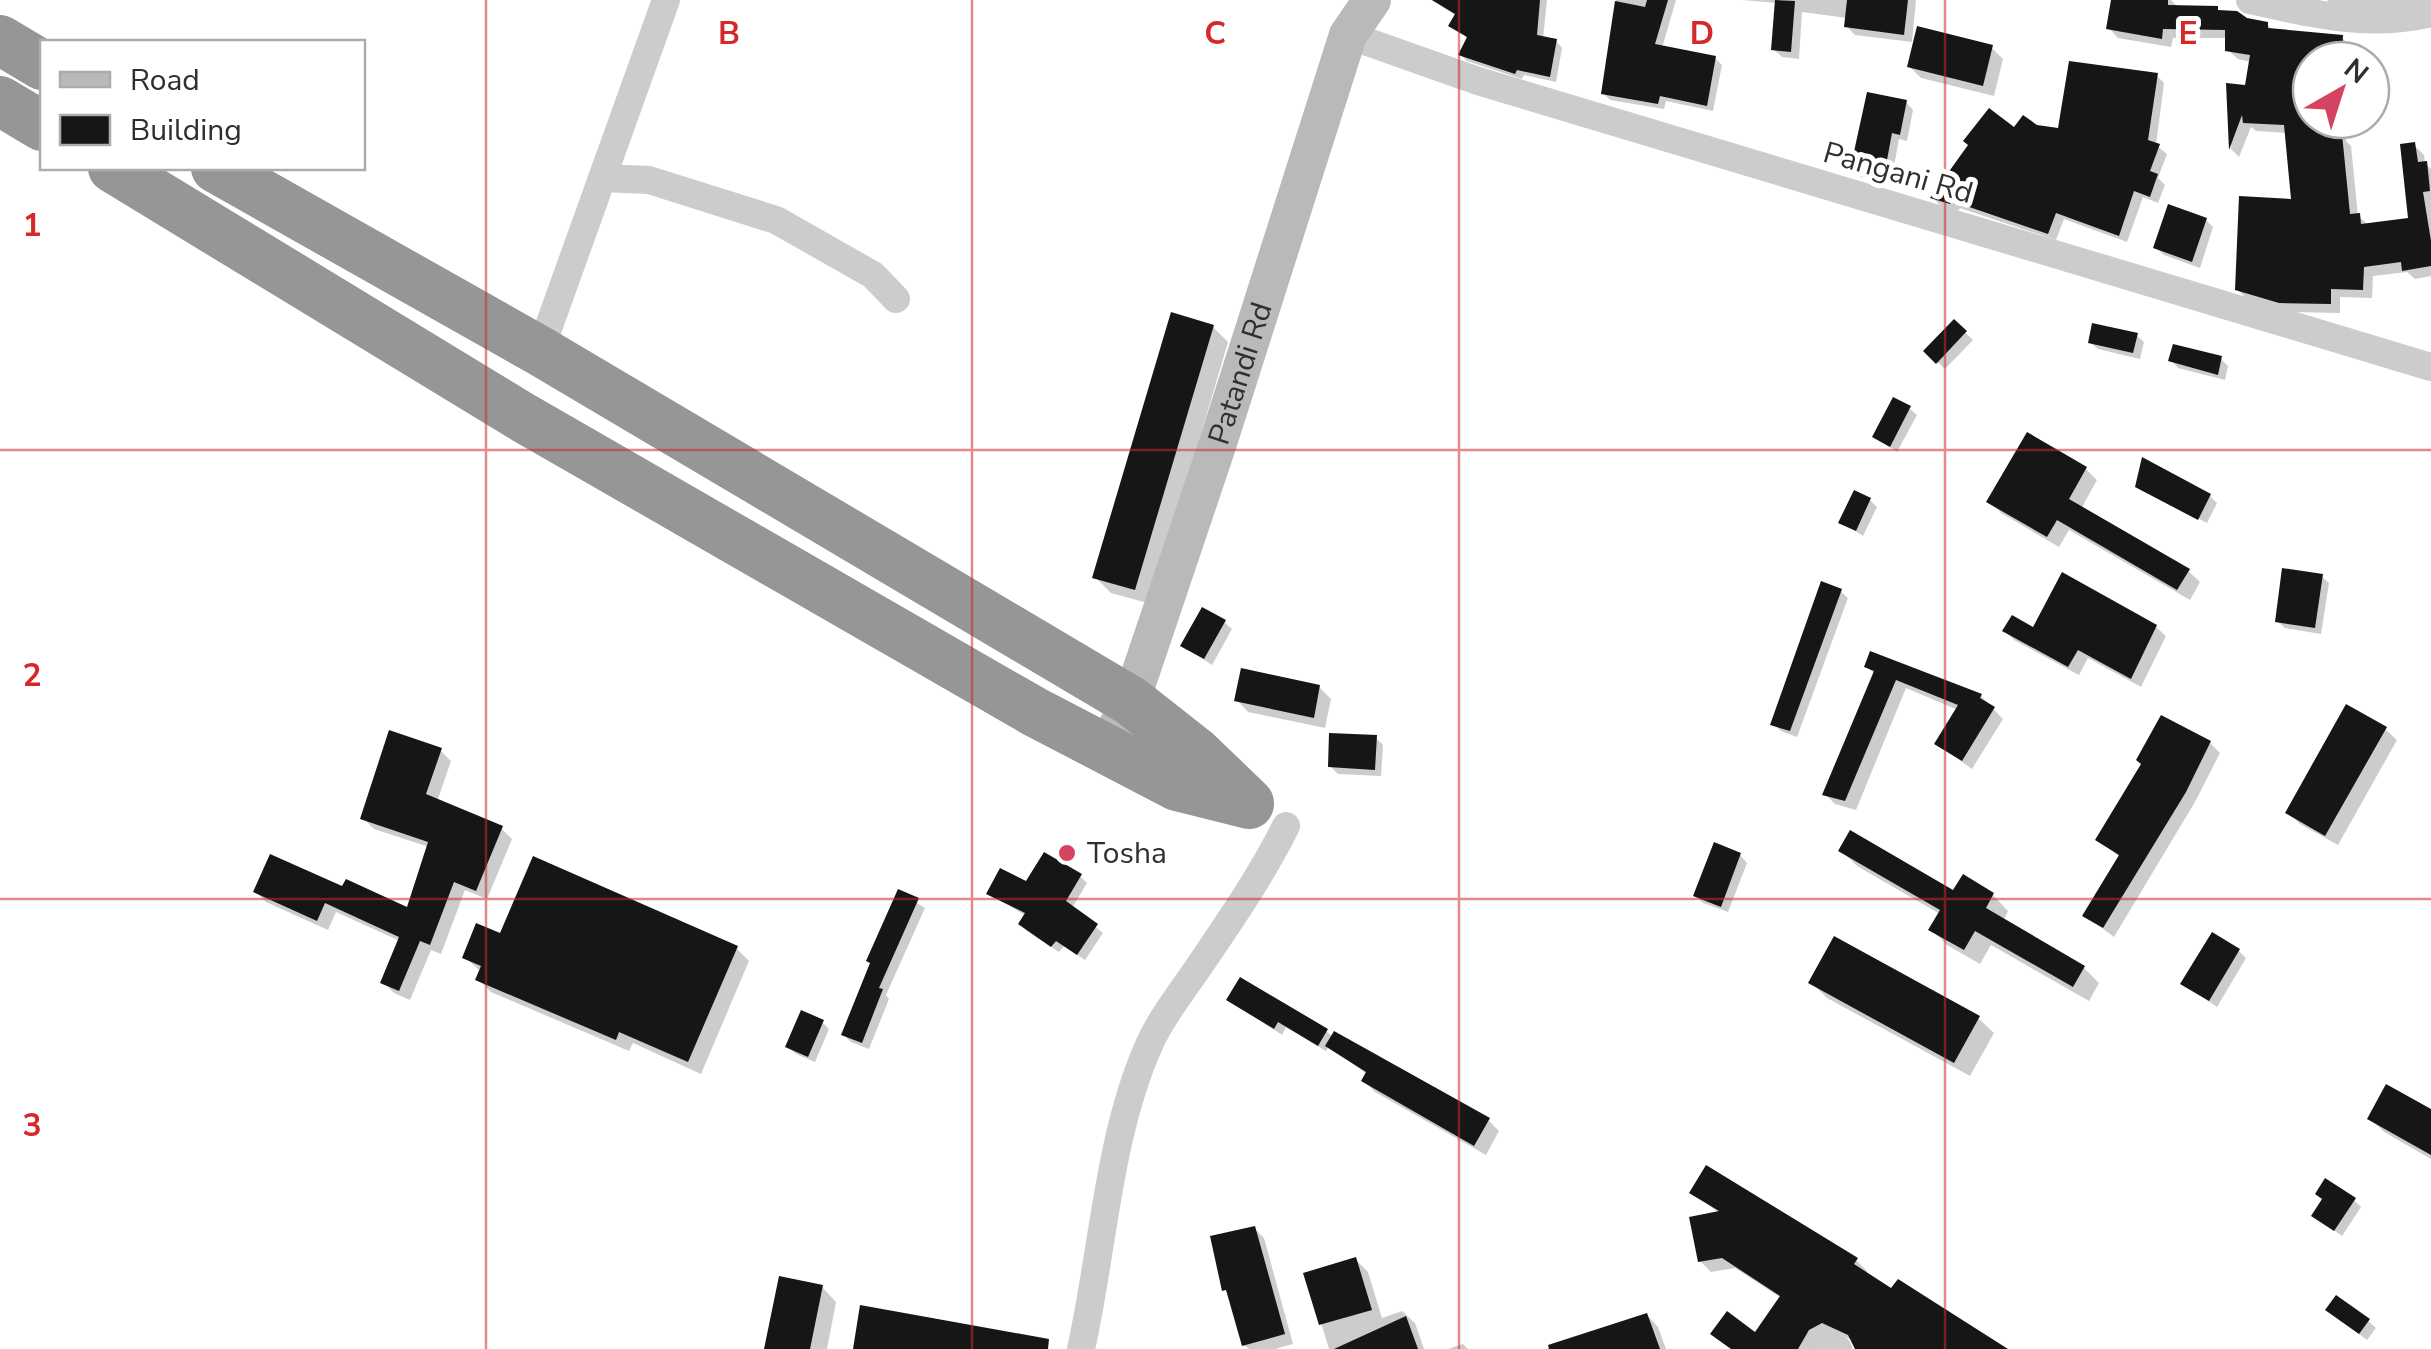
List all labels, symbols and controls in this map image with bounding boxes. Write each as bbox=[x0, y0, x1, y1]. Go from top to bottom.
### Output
text: B bbox=[718, 12, 740, 55]
text: C bbox=[1204, 12, 1226, 55]
text: D bbox=[1690, 12, 1714, 55]
text: E bbox=[2178, 12, 2198, 55]
legend bbox=[40, 40, 365, 170]
north arrow bbox=[2291, 40, 2391, 140]
text: N bbox=[2336, 50, 2376, 93]
text: Road bbox=[130, 60, 200, 101]
text: Building bbox=[130, 110, 242, 151]
street label: Pangani Rd bbox=[1819, 132, 1977, 214]
text: 1 bbox=[22, 204, 42, 247]
street label: Patandi Rd bbox=[1198, 297, 1282, 450]
text: 2 bbox=[22, 654, 42, 697]
place label: Tosha bbox=[1087, 833, 1167, 874]
marker: Tosha bbox=[1056, 842, 1078, 864]
text: 3 bbox=[22, 1104, 42, 1147]

